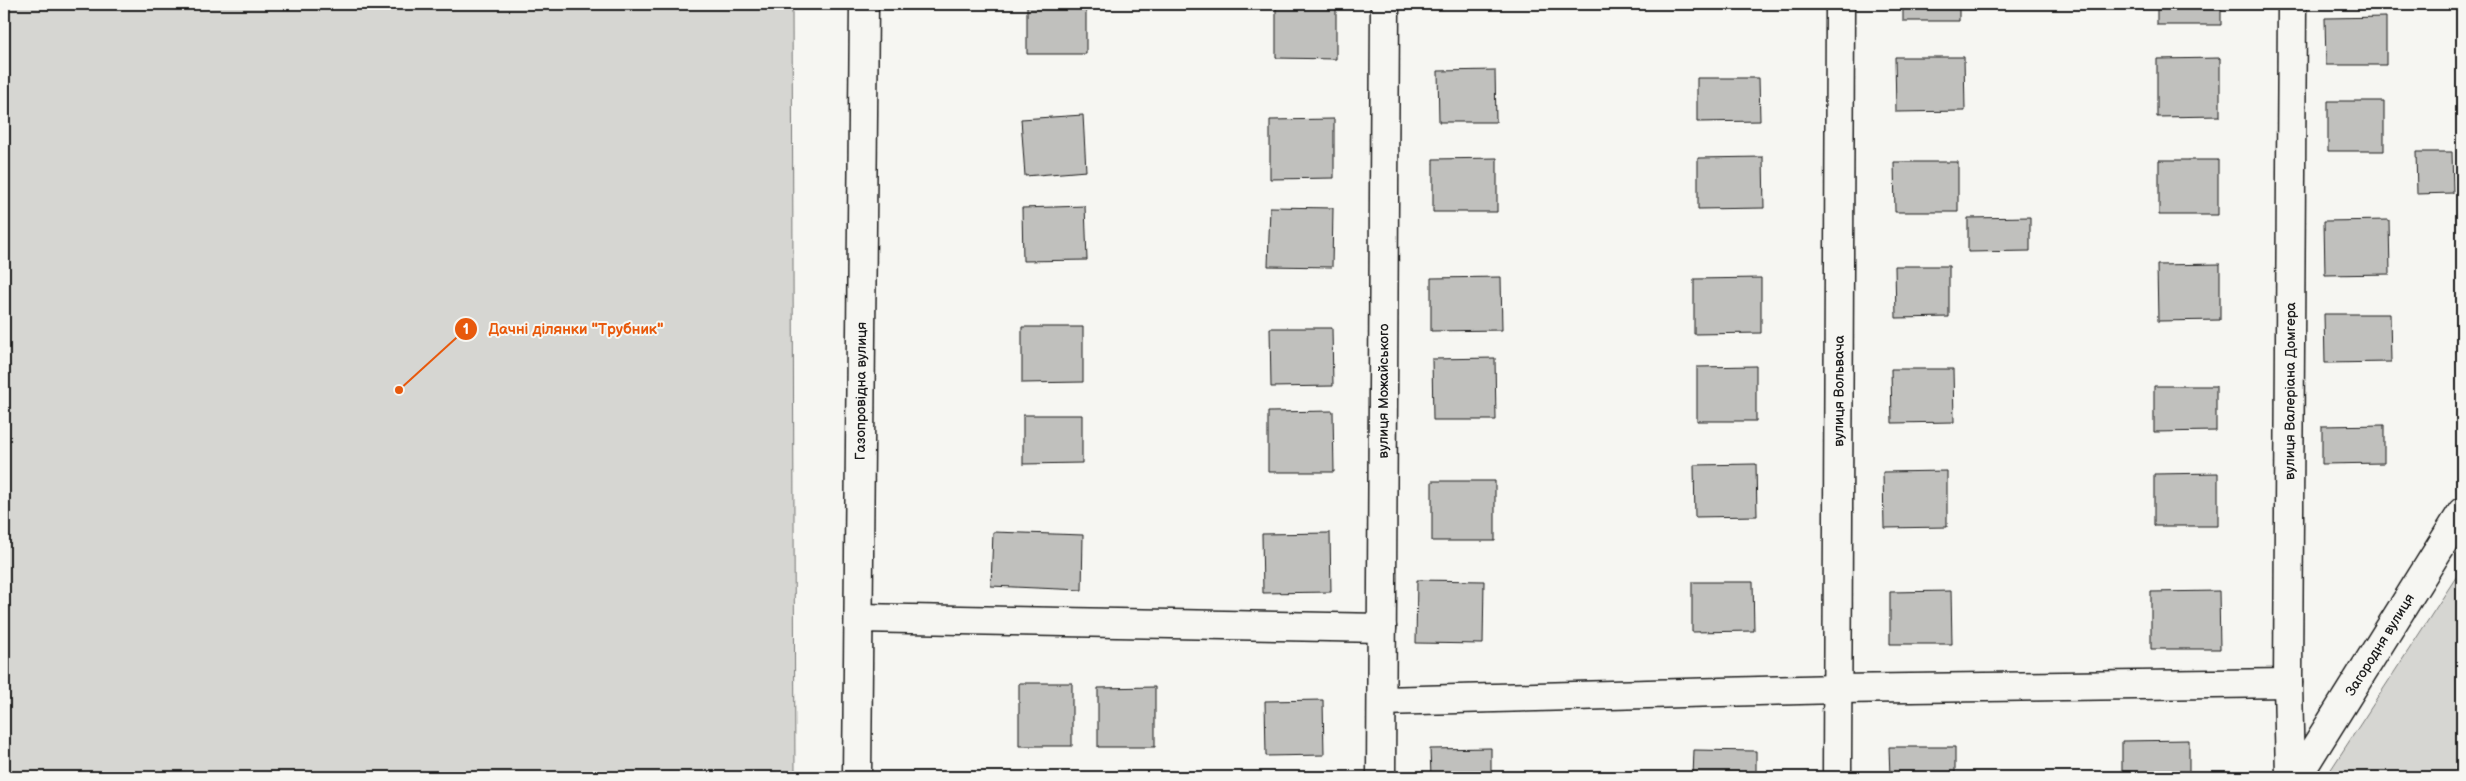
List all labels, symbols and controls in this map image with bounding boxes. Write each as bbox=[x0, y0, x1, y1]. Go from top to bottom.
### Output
street label: вулиця Валеріана Домгера bbox=[2281, 301, 2299, 480]
callout: Дачні ділянки "Трубник" bbox=[454, 314, 674, 344]
text: 1 bbox=[463, 320, 469, 339]
text: Дачні ділянки "Трубник" bbox=[489, 320, 663, 339]
street label: Газопровідна вулиця bbox=[852, 322, 870, 460]
street label: вулиця Можайського bbox=[1375, 324, 1392, 458]
street label: вулиця Вольвача bbox=[1830, 335, 1848, 447]
street label: Загородня вулиця bbox=[2342, 590, 2418, 699]

